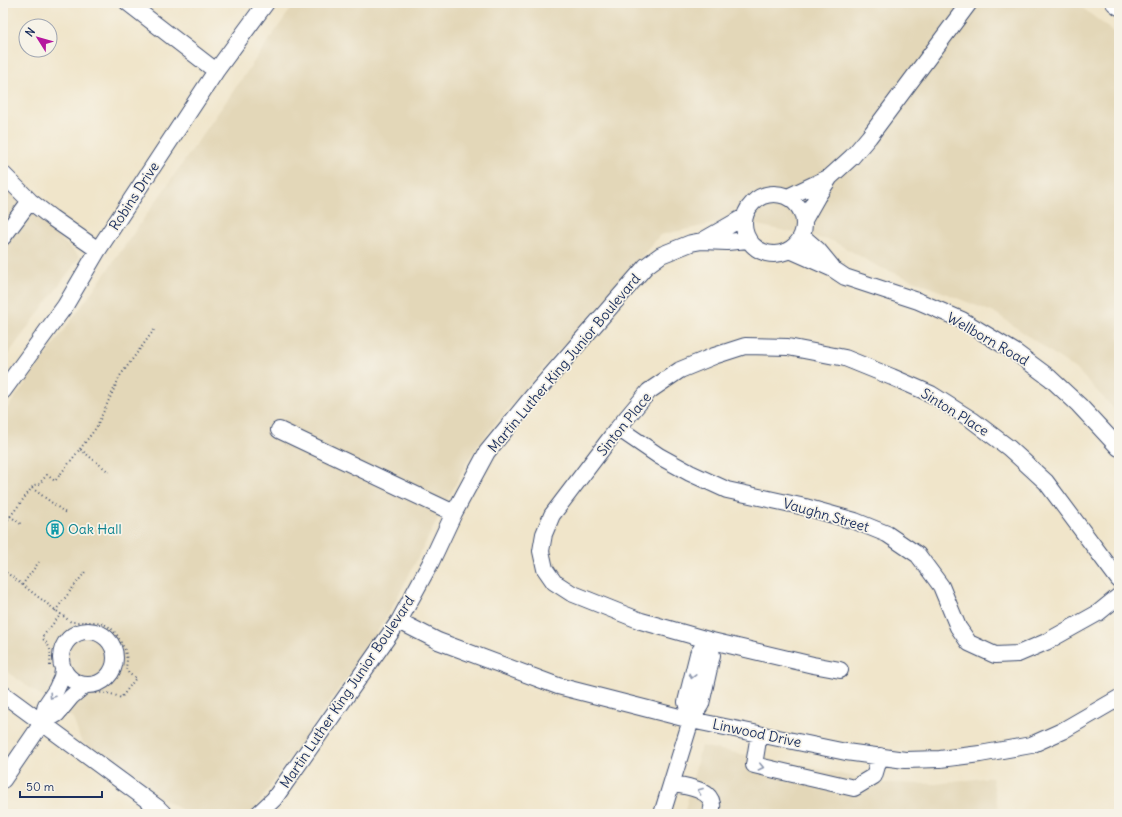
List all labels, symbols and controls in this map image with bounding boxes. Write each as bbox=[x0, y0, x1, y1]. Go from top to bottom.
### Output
north arrow bbox=[18, 18, 58, 58]
text: N bbox=[22, 25, 38, 39]
street label: Robins Drive bbox=[105, 158, 163, 234]
street label: Martin Luther King Junior Boulevard bbox=[484, 270, 644, 456]
street label: Wellborn Road bbox=[944, 308, 1032, 370]
street label: Sinton Place bbox=[918, 384, 992, 440]
street label: Sinton Place bbox=[593, 388, 655, 460]
street label: Vaughn Street bbox=[781, 494, 871, 536]
building icon: Oak Hall bbox=[45, 519, 65, 539]
place label: Oak Hall bbox=[68, 520, 122, 538]
street label: Martin Luther King Junior Boulevard bbox=[276, 592, 418, 792]
one-way arrow bbox=[689, 672, 697, 679]
one-way arrow bbox=[50, 692, 57, 699]
street label: Linwood Drive bbox=[711, 715, 803, 751]
one-way arrow bbox=[758, 762, 764, 770]
scale bar bbox=[20, 773, 102, 799]
text: 50 m bbox=[26, 779, 55, 794]
one-way arrow bbox=[696, 788, 703, 796]

